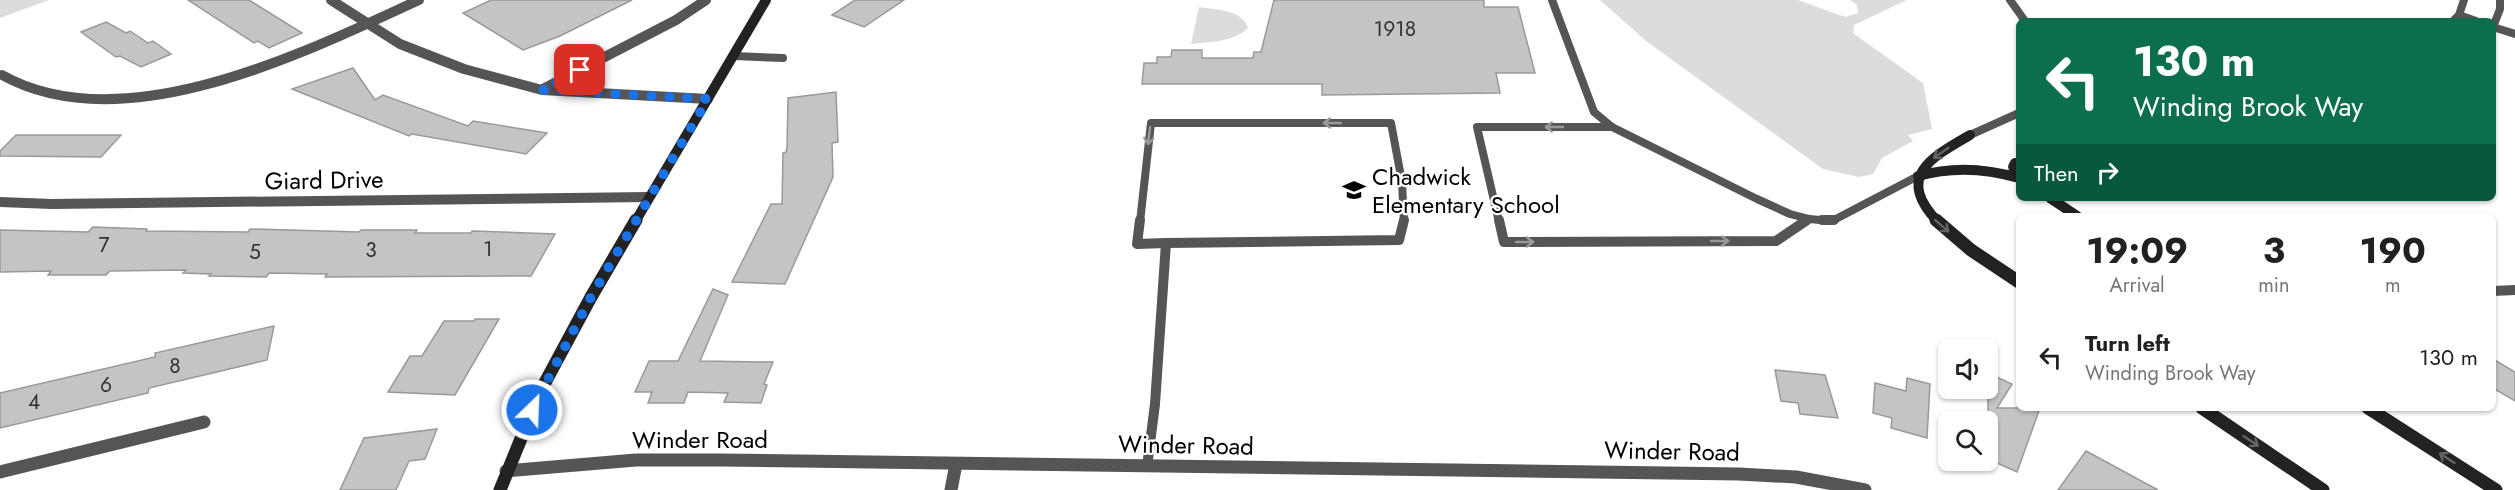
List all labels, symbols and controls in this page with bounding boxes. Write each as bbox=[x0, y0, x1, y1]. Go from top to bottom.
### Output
house number: 1918 bbox=[1374, 14, 1416, 44]
text: 130 m bbox=[2133, 31, 2255, 92]
icon: left bbox=[2034, 42, 2112, 120]
pin bbox=[554, 44, 605, 95]
icon: arrive bbox=[563, 53, 596, 86]
text: Winding Brook Way bbox=[2133, 87, 2363, 126]
one-way arrow bbox=[1323, 117, 1343, 129]
one-way arrow bbox=[1544, 121, 1564, 133]
one-way arrow bbox=[1144, 126, 1155, 146]
one-way arrow bbox=[1934, 147, 1950, 159]
icon: right bbox=[2091, 156, 2124, 189]
text: Then bbox=[2034, 157, 2079, 189]
place label: Chadwick Elementary School bbox=[1372, 159, 1560, 222]
street label: Giard Drive bbox=[264, 161, 384, 199]
school or university icon: Chadwick Elementary School bbox=[1341, 177, 1367, 203]
one-way arrow bbox=[1934, 219, 1949, 233]
text: 19:09 bbox=[2086, 224, 2188, 276]
text: 3 bbox=[2263, 224, 2285, 276]
text: 190 bbox=[2360, 224, 2426, 276]
house number: 7 bbox=[98, 230, 110, 260]
house number: 1 bbox=[483, 234, 493, 264]
house number: 3 bbox=[365, 235, 377, 265]
one-way arrow bbox=[1710, 235, 1730, 247]
one-way arrow bbox=[1515, 236, 1535, 248]
house number: 5 bbox=[249, 237, 261, 267]
text: Arrival bbox=[2110, 271, 2165, 300]
text: min bbox=[2258, 271, 2289, 300]
text: m bbox=[2385, 271, 2401, 300]
text: Turn left bbox=[2085, 327, 2170, 359]
map controls bbox=[1938, 339, 1998, 471]
button: sound bbox=[1938, 339, 1998, 399]
icon: left bbox=[2034, 341, 2067, 374]
text: 130 m bbox=[2419, 341, 2478, 373]
house number: 8 bbox=[169, 351, 181, 381]
text: Winding Brook Way bbox=[2085, 359, 2255, 388]
house number: 6 bbox=[100, 370, 112, 400]
position arrow bbox=[500, 378, 564, 442]
house number: 4 bbox=[28, 387, 40, 417]
button: search bbox=[1938, 411, 1998, 471]
street label: Winder Road bbox=[632, 422, 768, 457]
street label: Winder Road bbox=[1118, 426, 1254, 464]
street label: Winder Road bbox=[1604, 432, 1740, 470]
one-way arrow bbox=[2242, 435, 2258, 447]
one-way arrow bbox=[2439, 452, 2456, 464]

